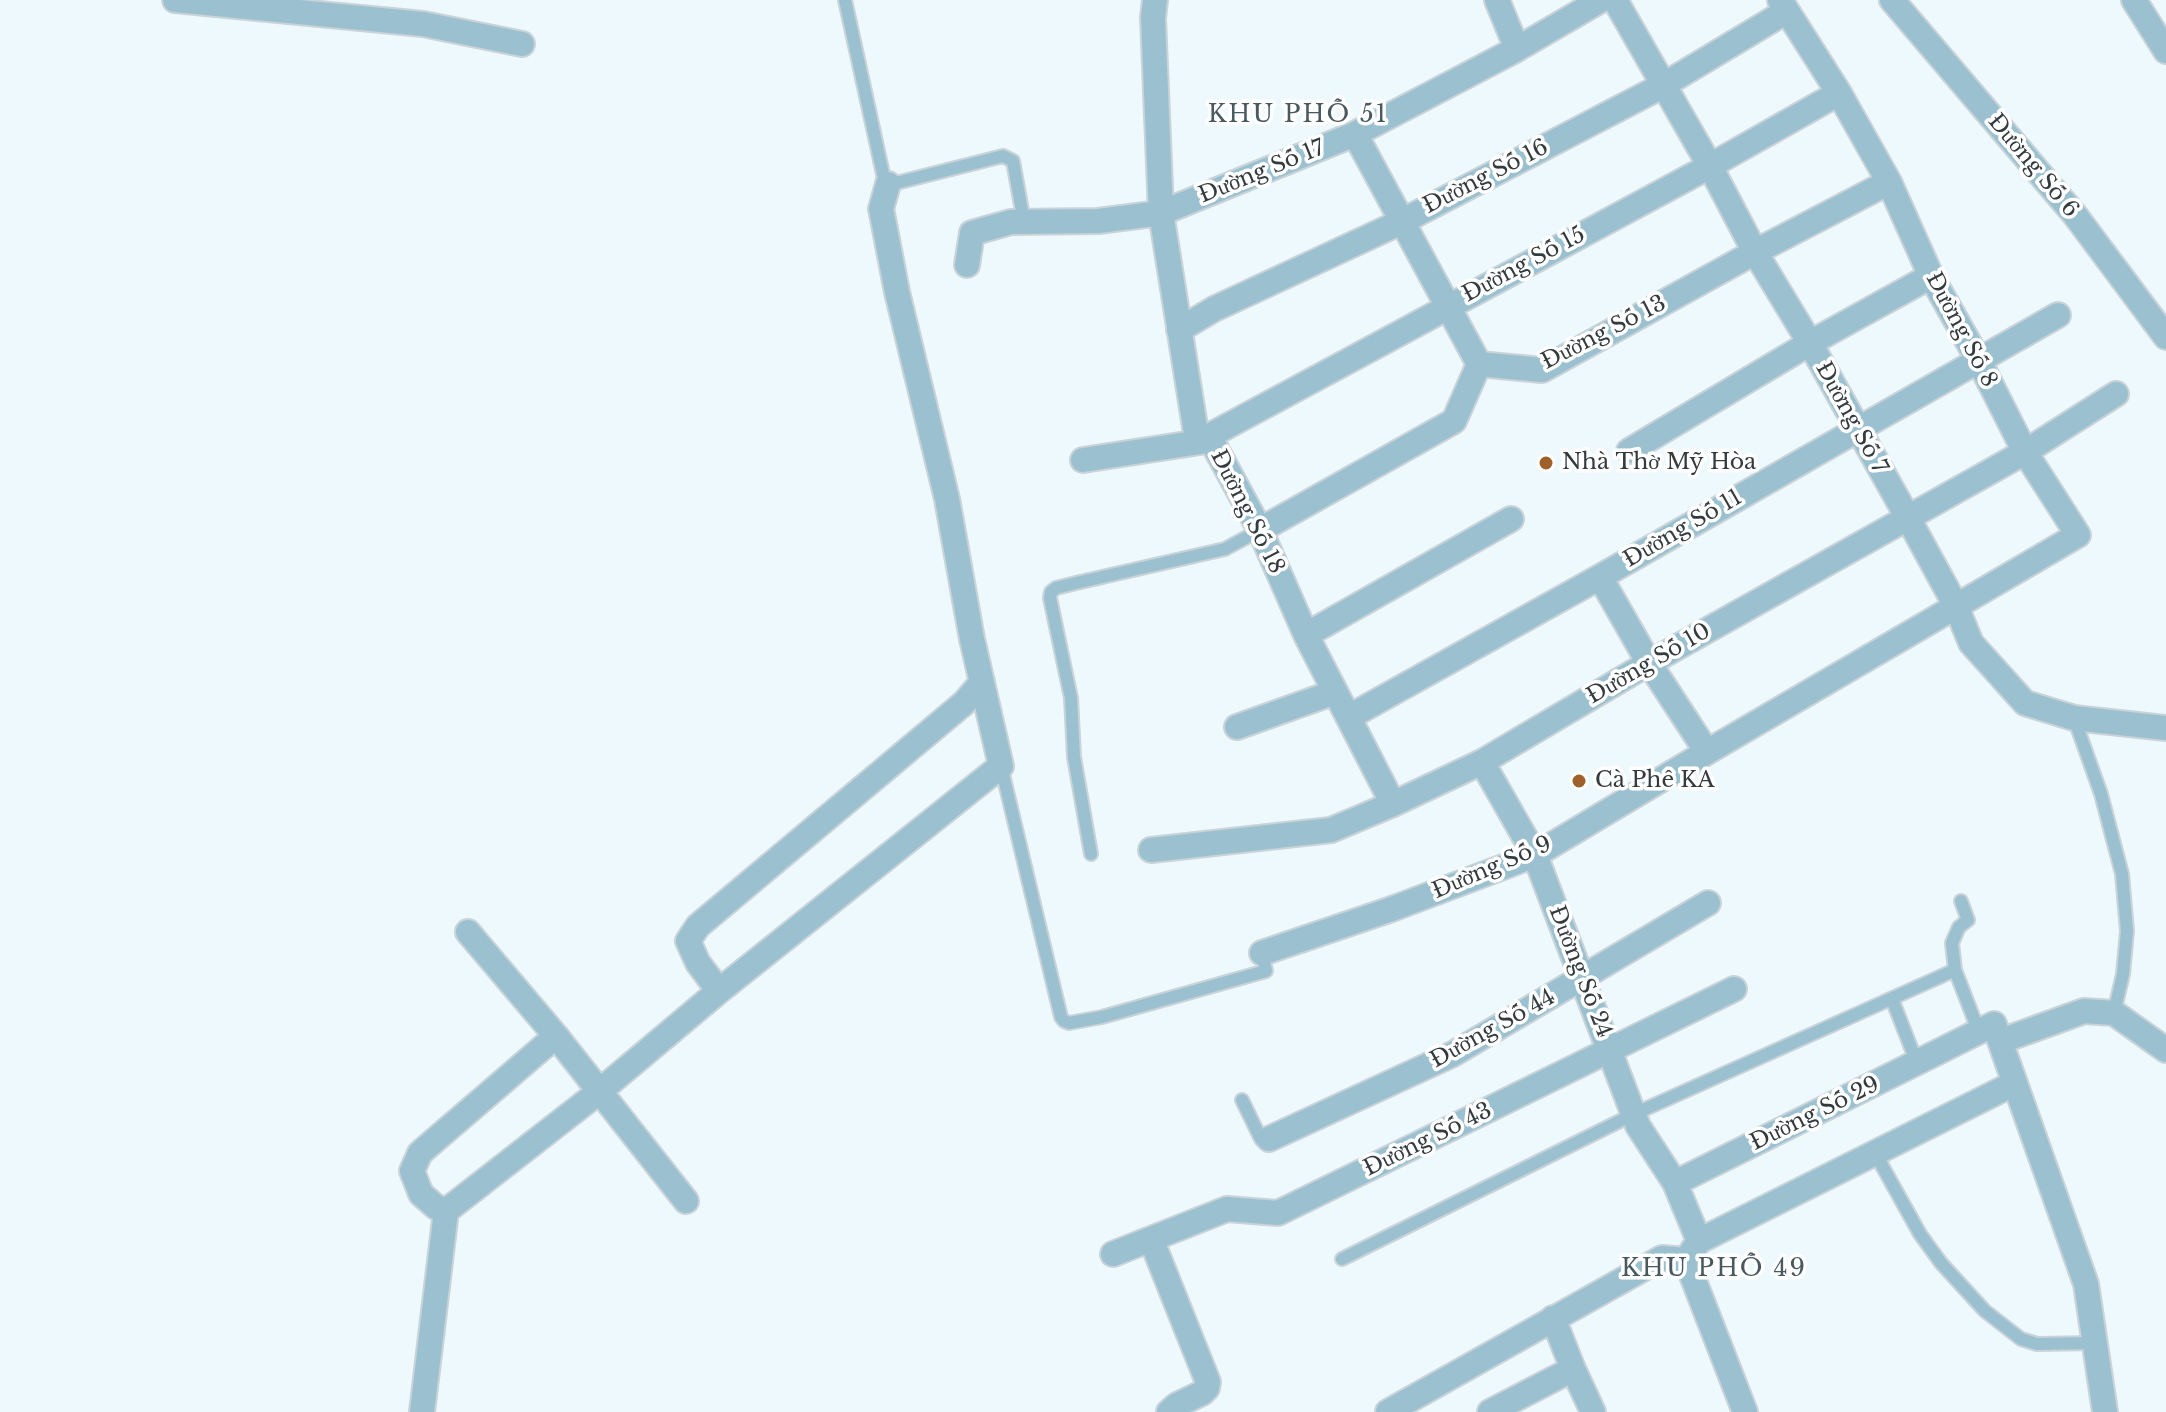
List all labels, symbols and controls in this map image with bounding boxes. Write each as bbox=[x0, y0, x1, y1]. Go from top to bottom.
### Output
district label: KHU PHỐ 51 bbox=[1208, 101, 1388, 129]
street label: Đường Số 6 bbox=[1982, 109, 2084, 223]
street label: Đường Số 16 bbox=[1419, 134, 1553, 220]
street label: Đường Số 17 bbox=[1195, 135, 1329, 209]
street label: Đường Số 15 bbox=[1458, 222, 1590, 308]
street label: Đường Số 8 bbox=[1920, 268, 2002, 392]
street label: Đường Số 13 bbox=[1537, 290, 1671, 376]
street label: Đường Số 7 bbox=[1810, 358, 1892, 478]
street label: Đường Số 18 bbox=[1204, 446, 1290, 578]
place label: Nhà Thờ Mỹ Hòa bbox=[1562, 450, 1756, 476]
marker: Nhà Thờ Mỹ Hòa bbox=[1537, 454, 1555, 472]
street label: Đường Số 11 bbox=[1619, 485, 1747, 573]
street label: Đường Số 10 bbox=[1583, 618, 1715, 710]
place label: Cà Phê KA bbox=[1595, 768, 1714, 794]
marker: Cà Phê KA bbox=[1570, 772, 1588, 790]
street label: Đường Số 9 bbox=[1429, 831, 1555, 905]
street label: Đường Số 24 bbox=[1543, 902, 1617, 1042]
street label: Đường Số 44 bbox=[1426, 984, 1560, 1074]
street label: Đường Số 29 bbox=[1746, 1071, 1884, 1157]
street label: Đường Số 43 bbox=[1360, 1098, 1496, 1182]
district label: KHU PHỐ 49 bbox=[1621, 1255, 1807, 1283]

